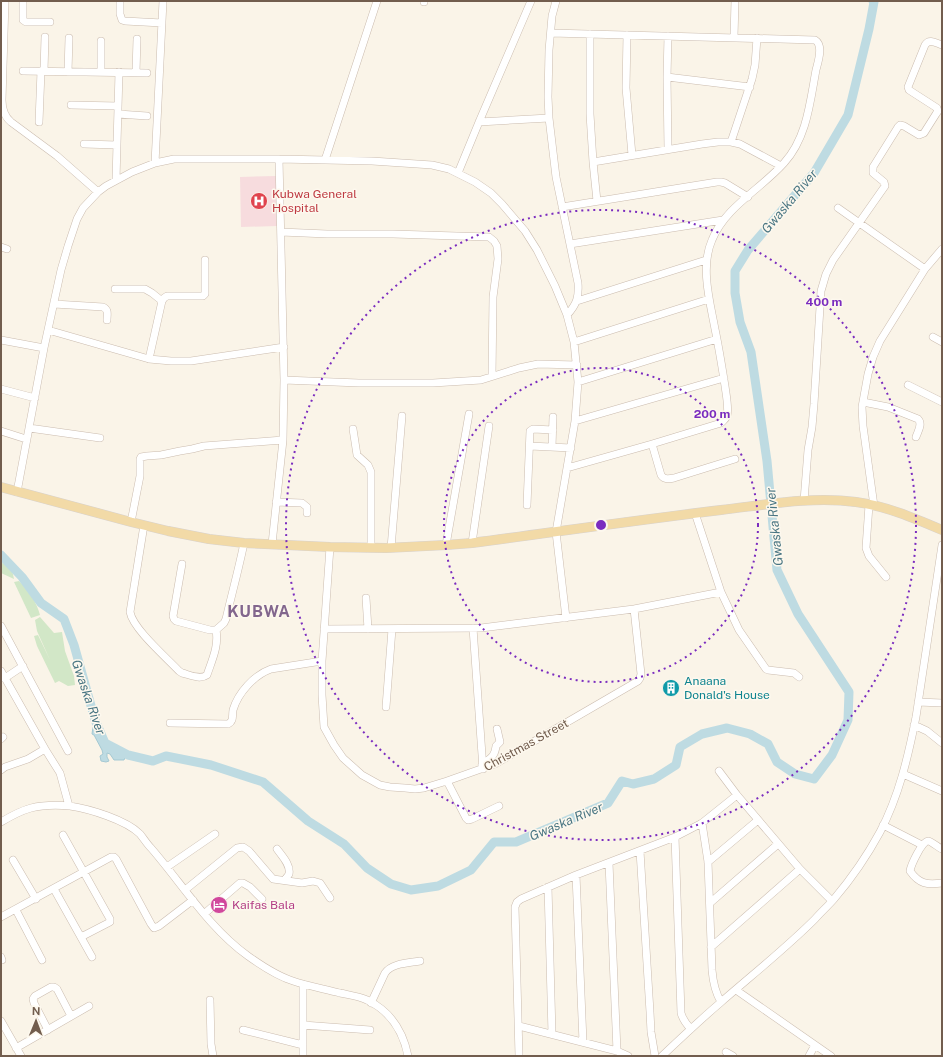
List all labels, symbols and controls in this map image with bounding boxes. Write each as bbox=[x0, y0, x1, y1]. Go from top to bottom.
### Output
water label: Gwaska River bbox=[758, 166, 820, 236]
place label: Kubwa General Hospital bbox=[272, 187, 357, 215]
hospital icon: Kubwa General Hospital bbox=[249, 191, 269, 211]
text: 400 m bbox=[806, 295, 843, 309]
text: 200 m bbox=[694, 407, 730, 421]
water label: Gwaska River bbox=[763, 487, 786, 567]
centre of rings bbox=[594, 518, 608, 532]
district label: KUBWA bbox=[227, 602, 291, 621]
water label: Gwaska River bbox=[69, 658, 108, 737]
place label: Anaana Donald's House bbox=[684, 674, 770, 702]
building icon: Anaana Donald's House bbox=[661, 678, 681, 698]
street label: Christmas Street bbox=[481, 716, 571, 774]
water label: Gwaska River bbox=[527, 799, 605, 844]
hotel icon: Kaifas Bala bbox=[209, 895, 229, 915]
place label: Kaifas Bala bbox=[232, 898, 295, 912]
north arrow bbox=[16, 1001, 56, 1041]
text: N bbox=[32, 1005, 41, 1017]

